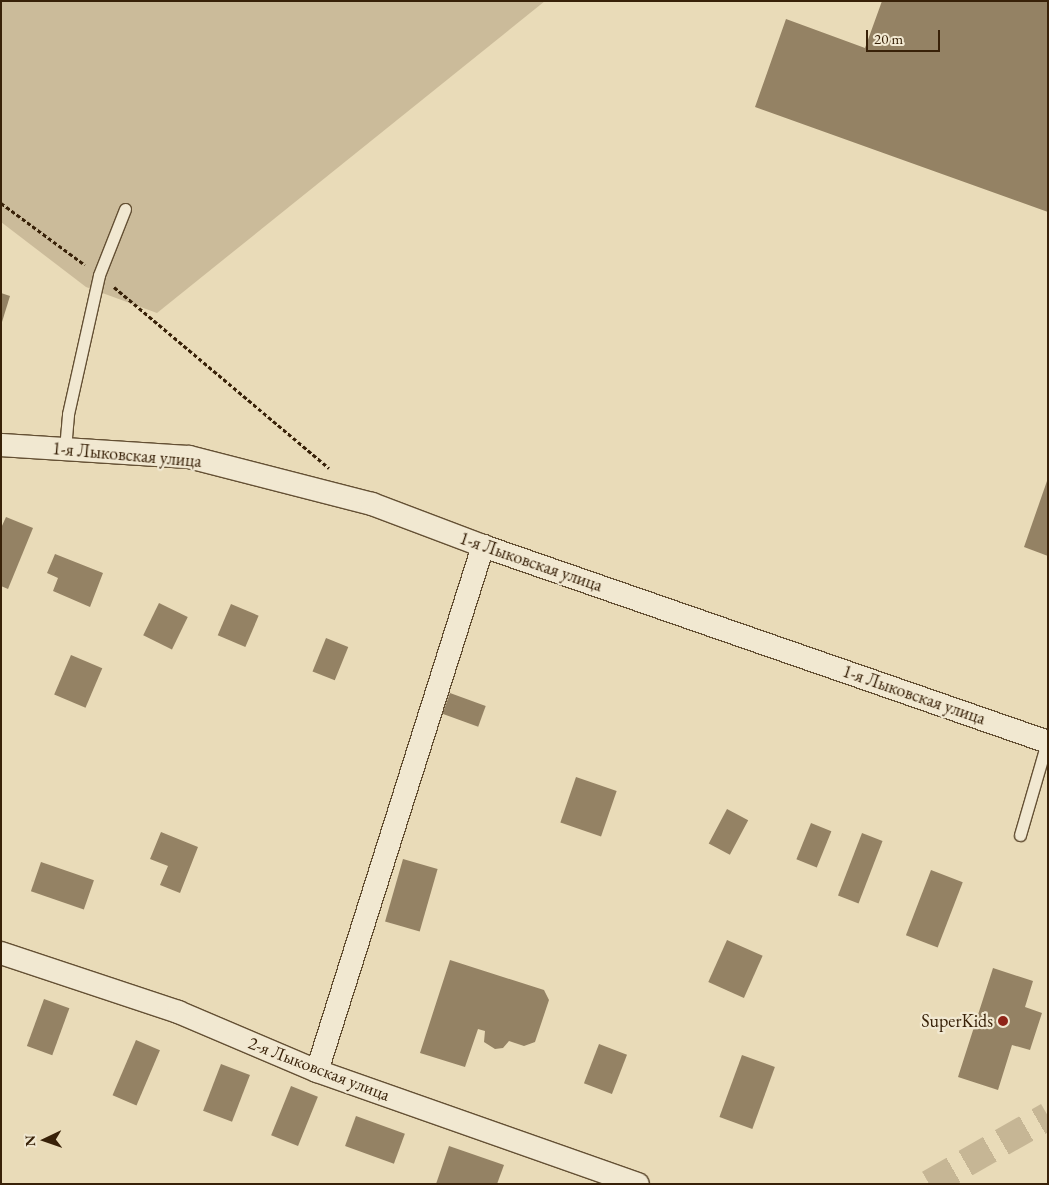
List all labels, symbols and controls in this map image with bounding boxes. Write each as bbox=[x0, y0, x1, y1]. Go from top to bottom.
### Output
scale bar bbox=[869, 20, 943, 52]
text: 20 m bbox=[874, 29, 903, 48]
street label: 1-я Лыковская улица bbox=[51, 438, 203, 472]
street label: 1-я Лыковская улица bbox=[457, 527, 605, 597]
street label: 1-я Лыковская улица bbox=[840, 660, 988, 730]
place label: SuperKids bbox=[921, 1010, 993, 1032]
marker: SuperKids bbox=[997, 1015, 1009, 1027]
street label: 2-я Лыковская улица bbox=[245, 1032, 393, 1106]
north arrow bbox=[20, 1115, 70, 1165]
text: N bbox=[21, 1135, 39, 1147]

